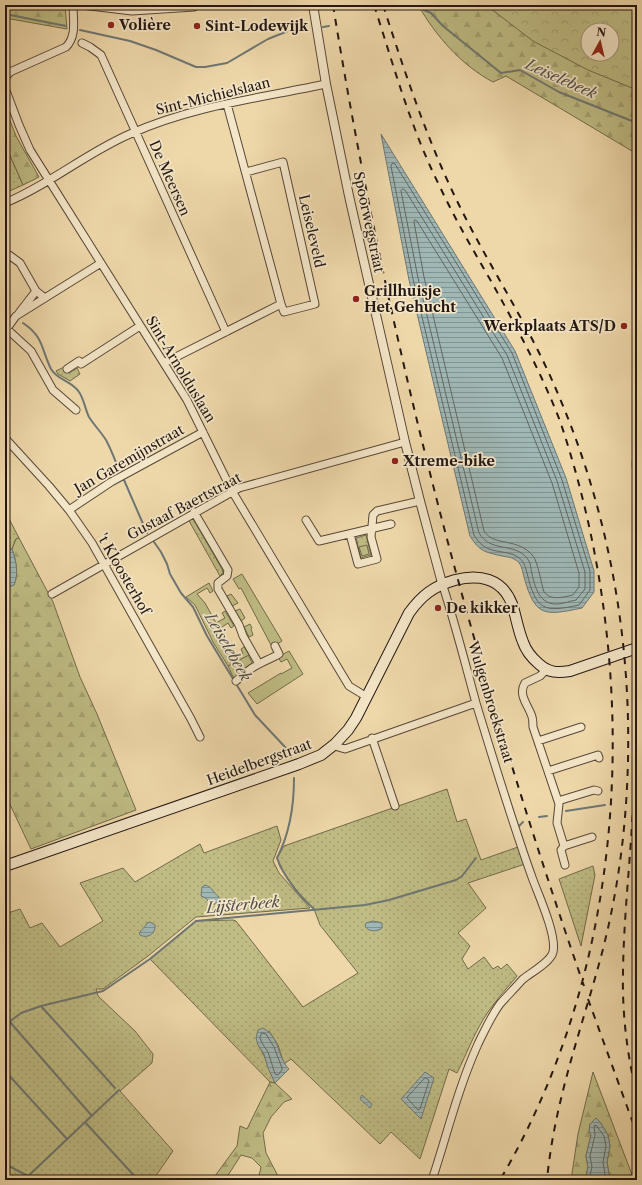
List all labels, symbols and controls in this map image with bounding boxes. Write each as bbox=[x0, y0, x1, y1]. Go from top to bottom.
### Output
place label: Volière bbox=[118, 16, 171, 34]
place label: Sint-Lodewijk bbox=[205, 17, 309, 35]
marker: Volière bbox=[106, 20, 116, 30]
marker: Sint-Lodewijk bbox=[192, 21, 202, 31]
north arrow bbox=[580, 22, 620, 62]
text: N bbox=[596, 25, 608, 40]
water label: Leiselebeek bbox=[522, 54, 600, 103]
street label: Sint-Michielslaan bbox=[154, 73, 272, 119]
street label: De Meersen bbox=[145, 137, 195, 219]
street label: Spoorwegstraat bbox=[349, 170, 389, 274]
street label: Leiseleveld bbox=[295, 193, 329, 270]
place label: Grillhuisje Het Gehucht bbox=[364, 282, 456, 316]
marker: Grillhuisje Het Gehucht bbox=[351, 294, 361, 304]
street label: Sint-Arnolduslaan bbox=[142, 312, 220, 426]
place label: Werkplaats ATS/D bbox=[483, 317, 616, 335]
marker: Werkplaats ATS/D bbox=[619, 321, 629, 331]
street label: Jan Garemijnstraat bbox=[69, 420, 187, 499]
place label: Xtreme-bike bbox=[402, 452, 495, 470]
marker: Xtreme-bike bbox=[390, 456, 400, 466]
street label: Gustaaf Baertstraat bbox=[124, 468, 244, 544]
street label: 't Kloosterhof bbox=[93, 530, 156, 620]
place label: De kikker bbox=[446, 599, 518, 617]
marker: De kikker bbox=[433, 603, 443, 613]
water label: Leiselebeek bbox=[201, 608, 256, 685]
street label: Wulgenbroekstraat bbox=[464, 638, 518, 765]
street label: Heidelbergstraat bbox=[204, 735, 314, 789]
water label: Lijsterbeek bbox=[204, 892, 281, 917]

